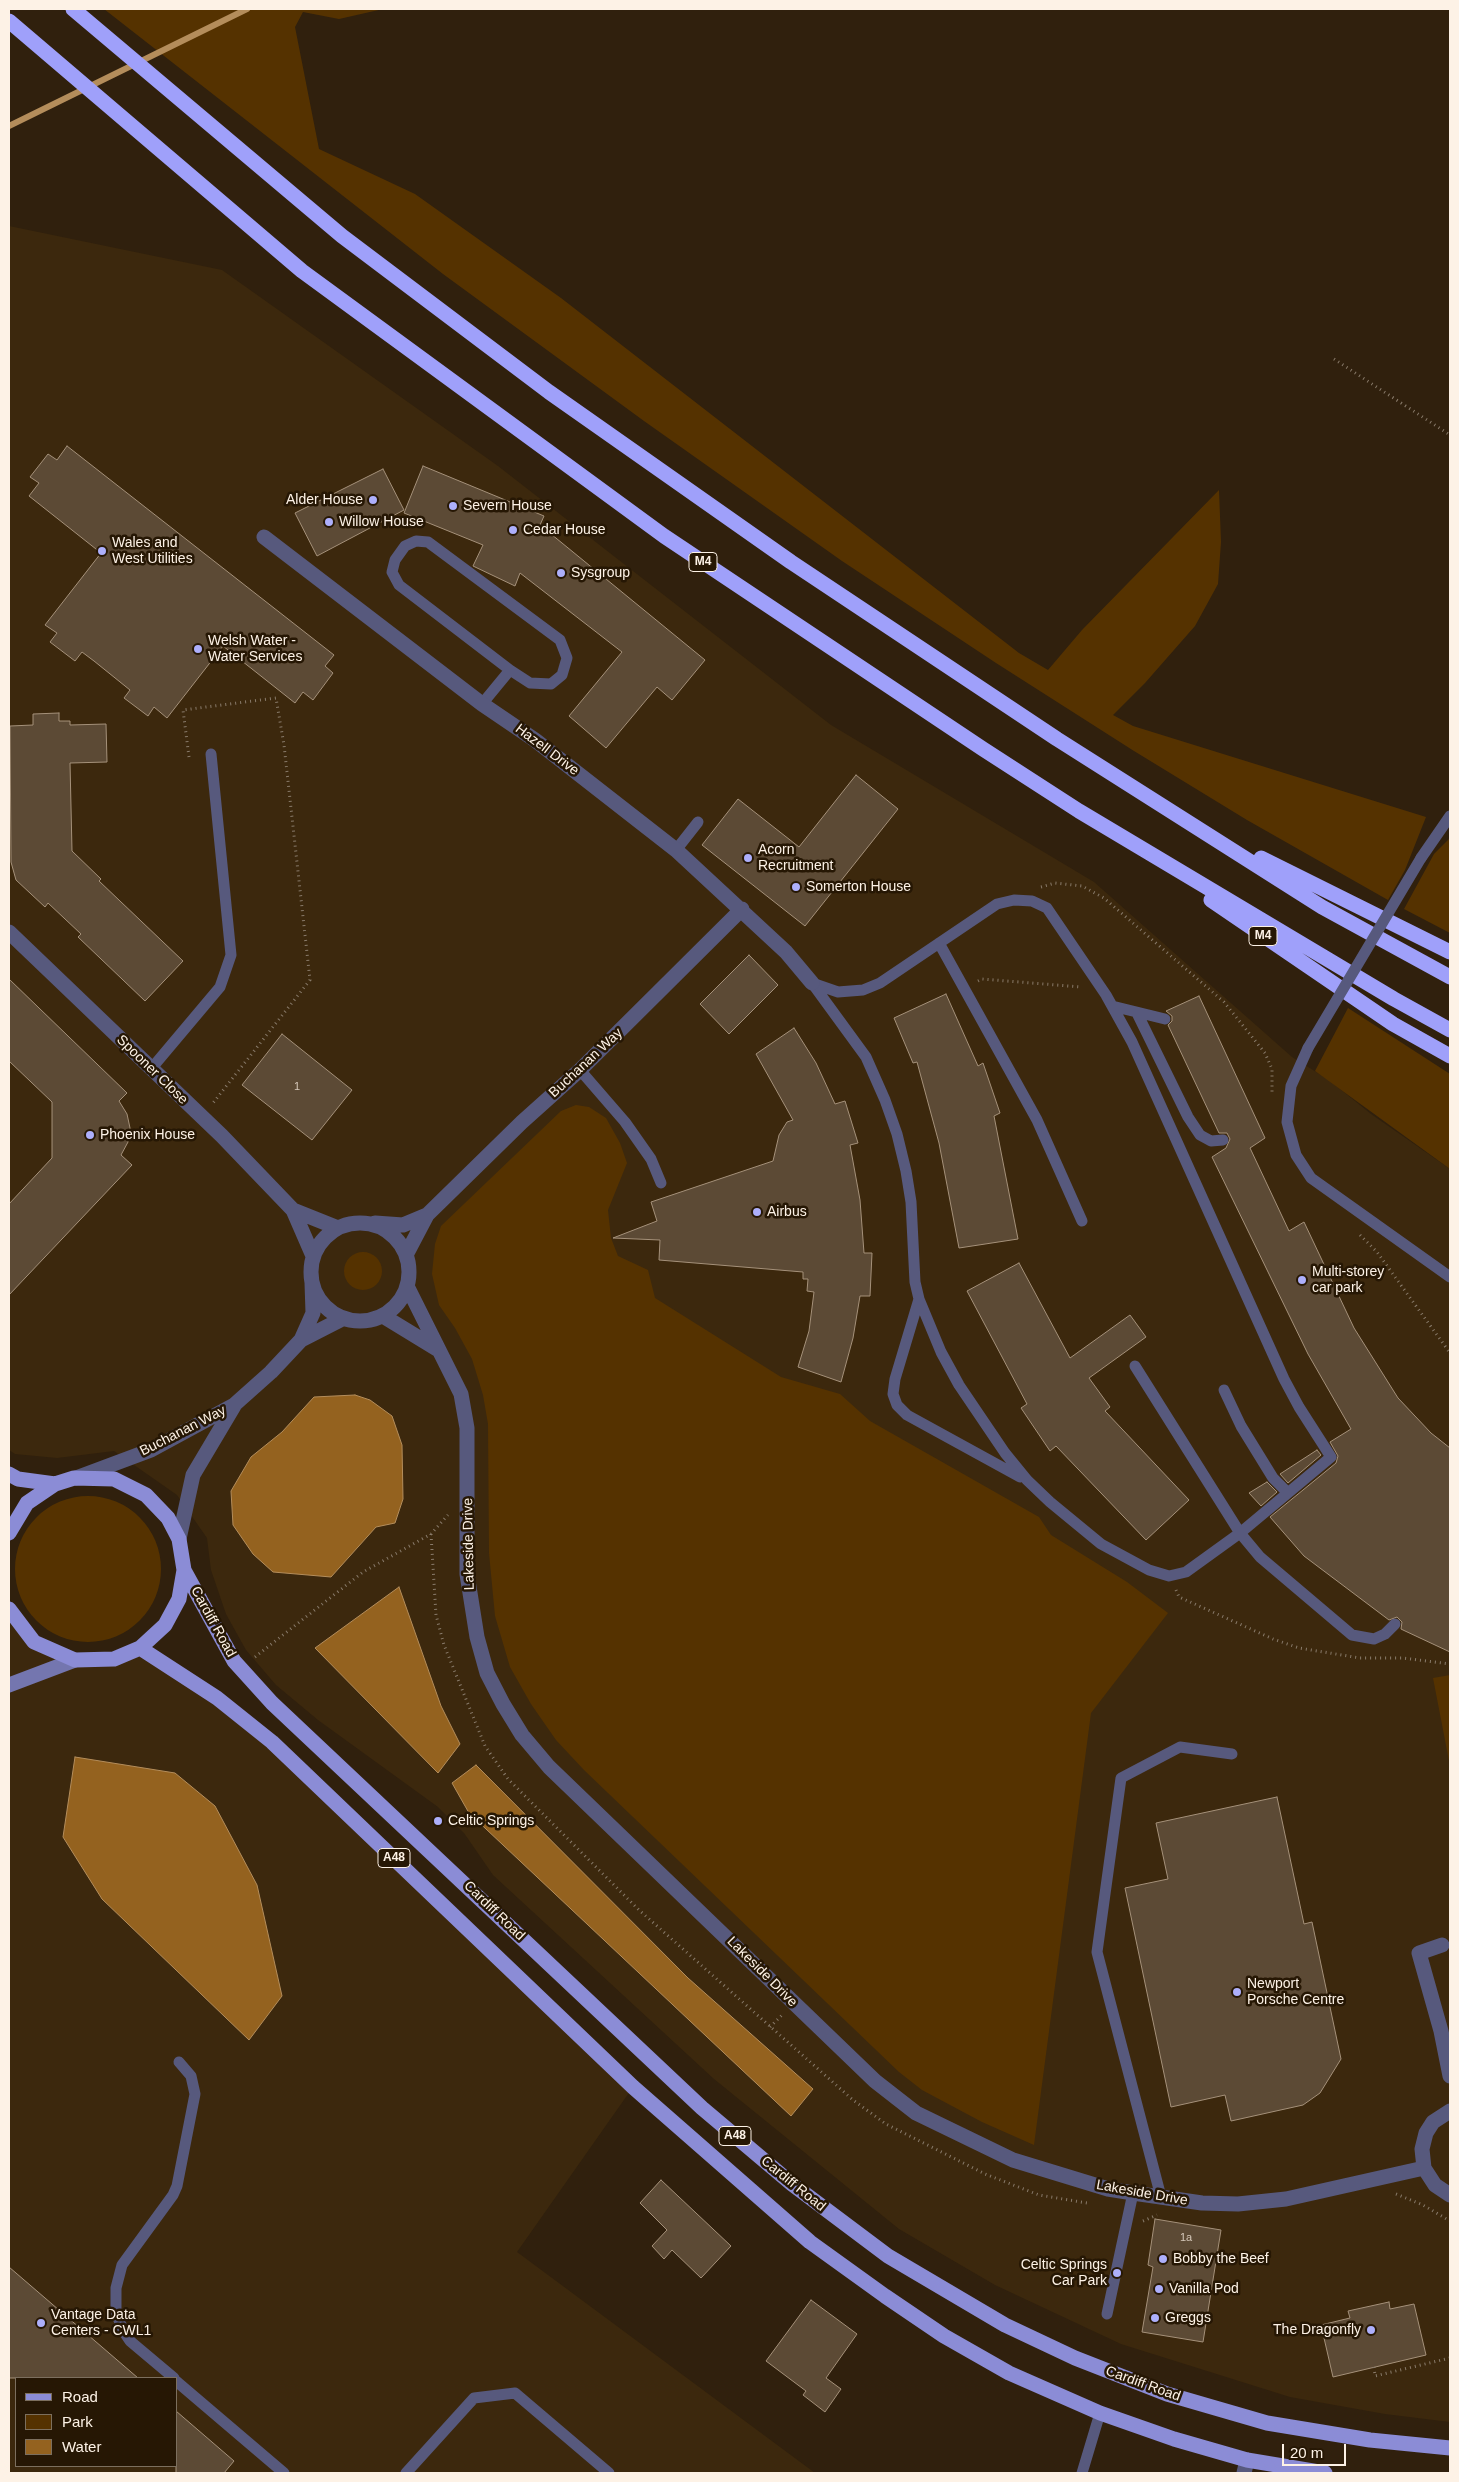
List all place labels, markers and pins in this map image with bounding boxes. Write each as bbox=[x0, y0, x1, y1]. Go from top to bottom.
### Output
place label: Alder House bbox=[286, 492, 363, 508]
marker: Alder House bbox=[367, 494, 379, 506]
place label: Severn House bbox=[463, 498, 552, 514]
marker: Severn House bbox=[447, 500, 459, 512]
place label: Willow House bbox=[339, 514, 424, 530]
marker: Willow House bbox=[323, 516, 335, 528]
place label: Cedar House bbox=[523, 522, 605, 538]
marker: Cedar House bbox=[507, 524, 519, 536]
place label: Wales and West Utilities bbox=[112, 535, 193, 568]
marker: Wales and West Utilities bbox=[96, 545, 108, 557]
place label: Sysgroup bbox=[571, 565, 630, 581]
marker: Sysgroup bbox=[555, 567, 567, 579]
place label: Welsh Water - Water Services bbox=[208, 633, 302, 666]
marker: Welsh Water - Water Services bbox=[192, 643, 204, 655]
place label: Acorn Recruitment bbox=[758, 842, 833, 874]
marker: Acorn Recruitment bbox=[742, 852, 754, 864]
place label: Somerton House bbox=[806, 879, 911, 895]
marker: Somerton House bbox=[790, 881, 802, 893]
place label: Phoenix House bbox=[100, 1127, 195, 1143]
marker: Phoenix House bbox=[84, 1129, 96, 1141]
place label: Airbus bbox=[767, 1204, 807, 1220]
marker: Airbus bbox=[751, 1206, 763, 1218]
place label: Multi-storey car park bbox=[1312, 1264, 1384, 1296]
marker: Multi-storey car park bbox=[1296, 1274, 1308, 1286]
place label: Celtic Springs bbox=[448, 1813, 534, 1829]
marker: Celtic Springs bbox=[432, 1815, 444, 1827]
place label: Newport Porsche Centre bbox=[1247, 1976, 1344, 2008]
marker: Newport Porsche Centre bbox=[1231, 1986, 1243, 1998]
place label: Bobby the Beef bbox=[1173, 2251, 1269, 2267]
marker: Bobby the Beef bbox=[1157, 2253, 1169, 2265]
place label: Celtic Springs Car Park bbox=[1021, 2257, 1107, 2290]
marker: Celtic Springs Car Park bbox=[1111, 2267, 1123, 2279]
place label: Vanilla Pod bbox=[1169, 2281, 1239, 2297]
marker: Vanilla Pod bbox=[1153, 2283, 1165, 2295]
place label: Vantage Data Centers - CWL1 bbox=[51, 2307, 151, 2340]
place label: Greggs bbox=[1165, 2310, 1211, 2326]
marker: Greggs bbox=[1149, 2312, 1161, 2324]
marker: Vantage Data Centers - CWL1 bbox=[35, 2317, 47, 2329]
place label: The Dragonfly bbox=[1273, 2322, 1361, 2338]
marker: The Dragonfly bbox=[1365, 2324, 1377, 2336]

